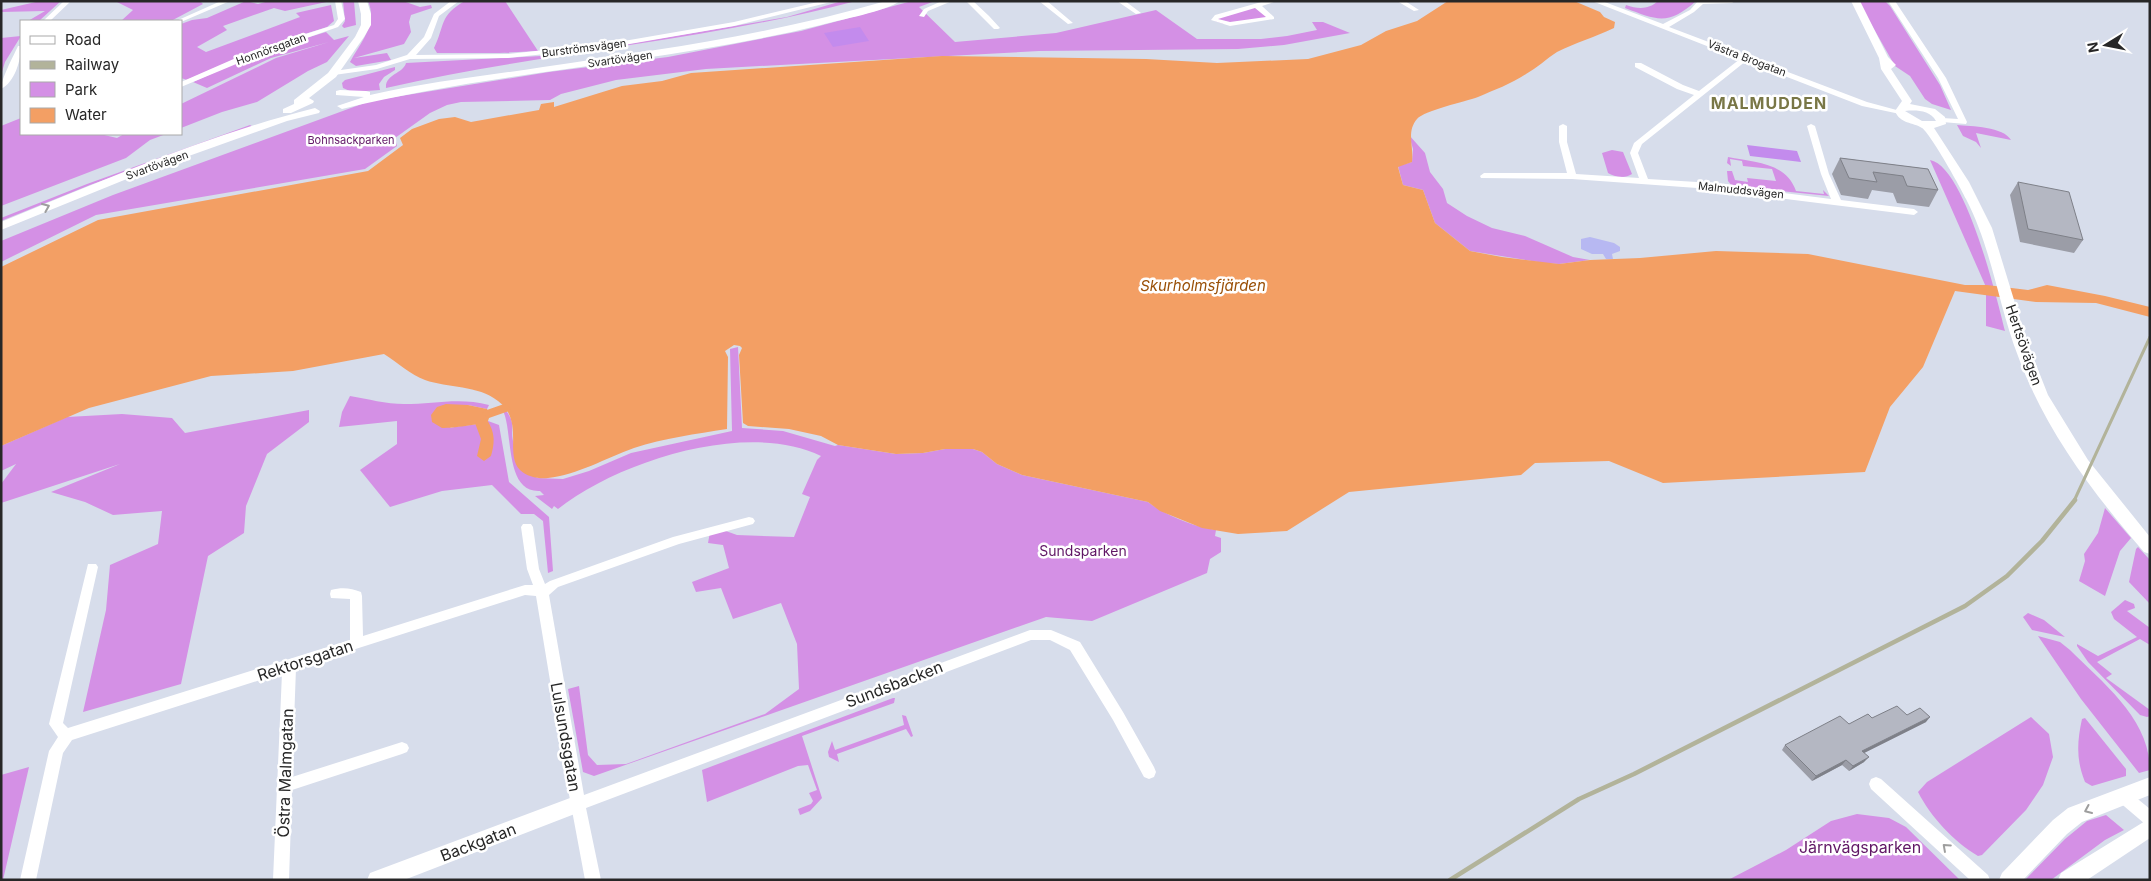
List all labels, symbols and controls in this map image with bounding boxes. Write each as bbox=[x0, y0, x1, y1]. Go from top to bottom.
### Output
legend bbox=[20, 20, 182, 135]
north arrow bbox=[2081, 20, 2131, 70]
text: Road bbox=[65, 30, 101, 49]
street label: Honnörsgatan bbox=[234, 30, 308, 68]
street label: Burströmsvägen bbox=[541, 36, 627, 60]
street label: Västra Brogatan bbox=[1706, 37, 1788, 79]
text: N bbox=[2083, 41, 2102, 54]
street label: Svartövägen bbox=[587, 48, 653, 70]
text: Railway bbox=[65, 55, 120, 74]
text: Park bbox=[65, 80, 98, 99]
district label: MALMUDDEN bbox=[1711, 93, 1827, 113]
text: Water bbox=[65, 105, 107, 124]
park label: Bohnsackparken bbox=[307, 133, 395, 147]
street label: Svartövägen bbox=[124, 147, 190, 183]
street label: Malmuddsvägen bbox=[1697, 179, 1785, 201]
one-way arrow bbox=[41, 203, 50, 213]
water label: Skurholmsfjärden bbox=[1140, 276, 1266, 295]
street label: Hertsövägen bbox=[2003, 302, 2046, 388]
park label: Sundsparken bbox=[1039, 542, 1127, 559]
street label: Rektorsgatan bbox=[254, 635, 356, 685]
street label: Sundsbacken bbox=[842, 656, 946, 712]
street label: Lulsundsgatan bbox=[547, 681, 585, 793]
street label: Östra Malmgatan bbox=[273, 708, 297, 838]
one-way arrow bbox=[2084, 803, 2093, 814]
street label: Backgatan bbox=[437, 818, 519, 866]
park label: Järnvägsparken bbox=[1799, 837, 1921, 857]
one-way arrow bbox=[1943, 844, 1952, 853]

